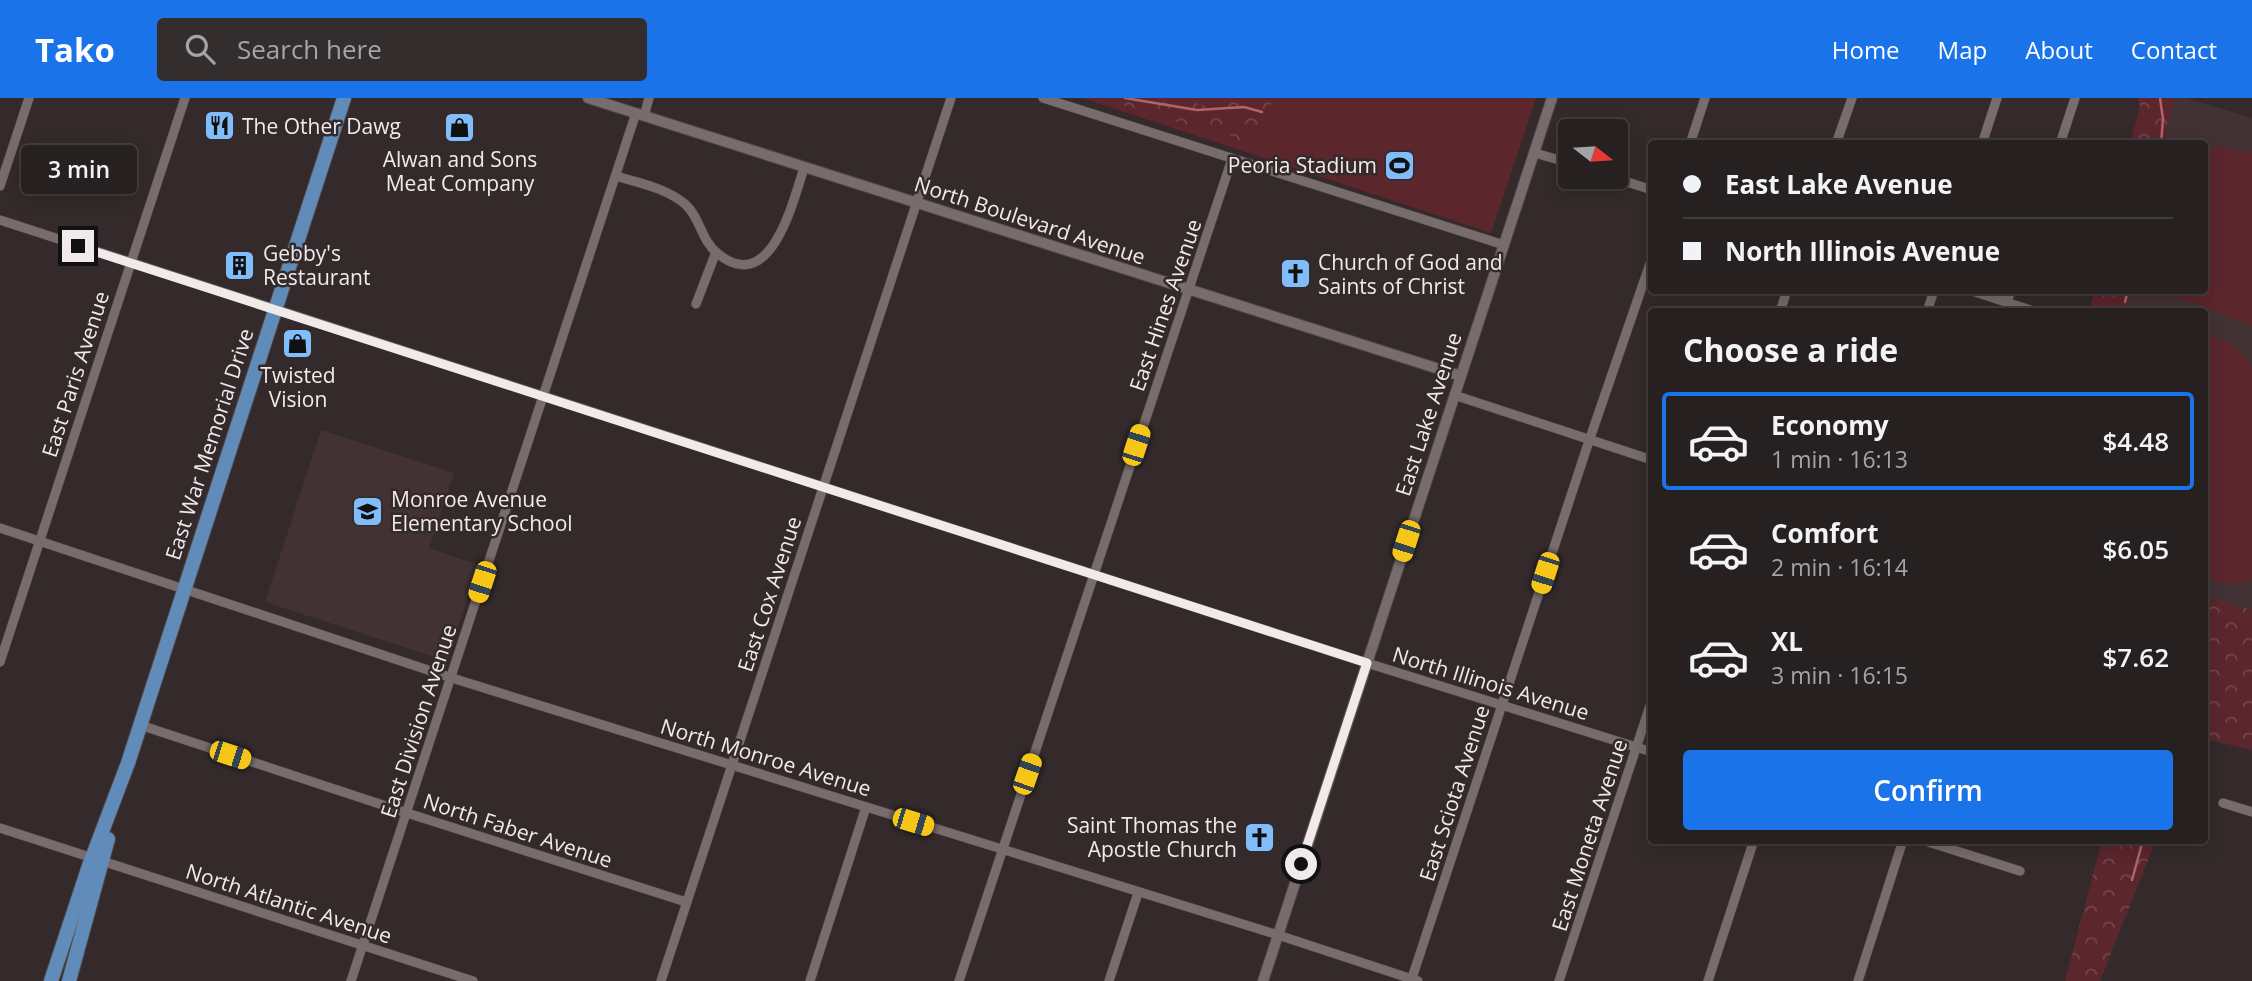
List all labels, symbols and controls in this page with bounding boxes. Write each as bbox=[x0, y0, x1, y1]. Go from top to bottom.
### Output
search box bbox=[157, 18, 647, 81]
text: Tako bbox=[35, 27, 115, 72]
icon: search bbox=[181, 30, 219, 68]
text: Search here bbox=[237, 31, 382, 67]
text: Home bbox=[1832, 33, 1900, 66]
text: Map bbox=[1938, 33, 1987, 66]
text: About bbox=[2025, 33, 2093, 66]
text: Contact bbox=[2131, 33, 2217, 66]
restaurant icon: The Other Dawg bbox=[202, 109, 236, 143]
shop icon: Alwan and Sons Meat Company bbox=[443, 110, 477, 144]
place label: The Other Dawg bbox=[242, 112, 401, 140]
north arrow bbox=[1558, 119, 1628, 189]
map controls bbox=[1558, 119, 1628, 189]
callout: 3 min bbox=[20, 144, 136, 194]
place label: Alwan and Sons Meat Company bbox=[383, 145, 537, 197]
sports icon: Peoria Stadium bbox=[1383, 148, 1417, 182]
place label: Peoria Stadium bbox=[1228, 151, 1377, 179]
text: 3 min bbox=[48, 153, 110, 185]
text: East Lake Avenue bbox=[1725, 166, 1953, 202]
street label: North Boulevard Avenue bbox=[911, 169, 1149, 271]
street label: East Hines Avenue bbox=[1122, 215, 1208, 395]
route end bbox=[62, 230, 94, 262]
text: North Illinois Avenue bbox=[1725, 233, 2000, 269]
place label: Gebby's Restaurant bbox=[263, 239, 370, 291]
building icon: Gebby's Restaurant bbox=[223, 248, 257, 282]
place label: Church of God and Saints of Christ bbox=[1318, 248, 1503, 300]
church icon: Church of God and Saints of Christ bbox=[1278, 257, 1312, 291]
street label: East Paris Avenue bbox=[35, 287, 115, 461]
street label: East War Memorial Drive bbox=[158, 325, 260, 563]
shop icon: Twisted Vision bbox=[281, 326, 315, 360]
text: Choose a ride bbox=[1683, 328, 1898, 371]
street label: East Lake Avenue bbox=[1388, 329, 1468, 499]
place label: Twisted Vision bbox=[260, 361, 336, 413]
text: Economy bbox=[1771, 407, 1889, 443]
icon: car bbox=[1687, 410, 1750, 473]
car bbox=[1120, 422, 1153, 468]
text: $4.48 bbox=[2102, 423, 2169, 459]
text: 1 min · 16:13 bbox=[1771, 443, 1908, 475]
place label: Monroe Avenue Elementary School bbox=[391, 485, 573, 537]
school or university icon: Monroe Avenue Elementary School bbox=[351, 494, 385, 528]
street label: East Cox Avenue bbox=[731, 513, 807, 675]
text: Comfort bbox=[1771, 515, 1878, 551]
car bbox=[1390, 518, 1423, 564]
icon: car bbox=[1687, 518, 1750, 581]
text: $6.05 bbox=[2102, 531, 2169, 567]
car bbox=[1529, 550, 1562, 596]
text: 2 min · 16:14 bbox=[1771, 551, 1908, 583]
car bbox=[466, 559, 499, 605]
street label: East Division Avenue bbox=[373, 621, 463, 821]
text: XL bbox=[1771, 623, 1803, 659]
icon: car bbox=[1687, 626, 1750, 689]
text: $7.62 bbox=[2102, 639, 2169, 675]
street label: North Illinois Avenue bbox=[1389, 640, 1593, 726]
text: 3 min · 16:15 bbox=[1771, 659, 1908, 691]
street label: East Sciota Avenue bbox=[1412, 701, 1496, 885]
street label: North Monroe Avenue bbox=[657, 712, 875, 802]
street label: East Moneta Avenue bbox=[1545, 735, 1633, 935]
car bbox=[207, 739, 254, 771]
button: Confirm bbox=[1683, 750, 2173, 830]
car bbox=[1011, 751, 1044, 797]
street label: North Faber Avenue bbox=[420, 786, 616, 874]
car bbox=[890, 806, 937, 838]
place label: Saint Thomas the Apostle Church bbox=[1067, 811, 1237, 863]
church icon: Saint Thomas the Apostle Church bbox=[1243, 820, 1277, 854]
route start bbox=[1285, 848, 1317, 880]
street label: North Atlantic Avenue bbox=[182, 856, 396, 950]

